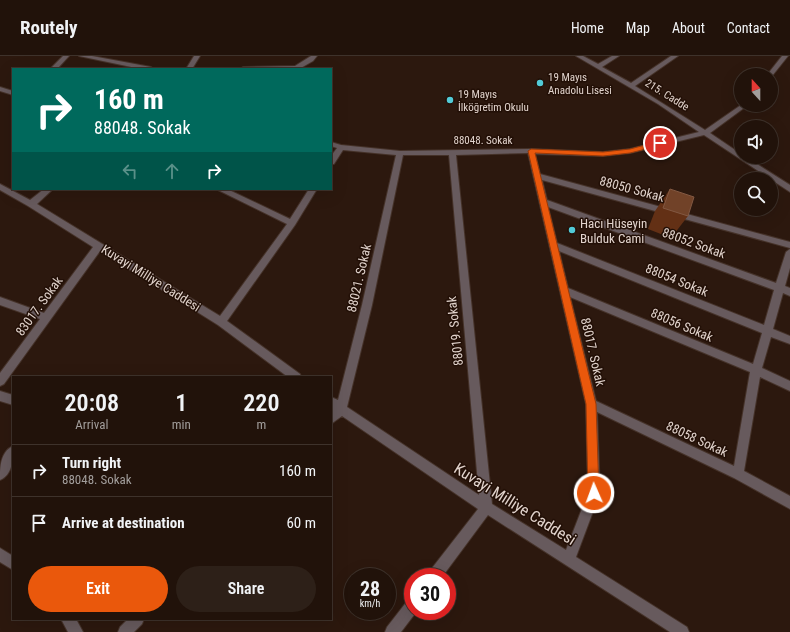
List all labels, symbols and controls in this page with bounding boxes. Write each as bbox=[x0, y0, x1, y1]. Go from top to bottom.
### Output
text: Routely bbox=[20, 16, 77, 39]
text: Home bbox=[571, 20, 604, 36]
text: Map bbox=[626, 20, 650, 36]
text: About bbox=[672, 20, 705, 36]
text: Contact bbox=[727, 20, 770, 36]
north arrow bbox=[734, 68, 778, 112]
map controls bbox=[734, 68, 778, 216]
place label: 19 Mayıs Anadolu Lisesi bbox=[548, 71, 612, 97]
street label: 215. Cadde bbox=[643, 76, 691, 114]
marker: 19 Mayıs Anadolu Lisesi bbox=[535, 78, 545, 88]
text: 160 m bbox=[94, 83, 164, 116]
icon: right bbox=[28, 84, 80, 136]
place label: 19 Mayıs İlköğretim Okulu bbox=[458, 88, 529, 114]
marker: 19 Mayıs İlköğretim Okulu bbox=[445, 95, 455, 105]
text: 88048. Sokak bbox=[94, 117, 191, 138]
button: sound bbox=[734, 120, 778, 164]
pin bbox=[643, 126, 677, 160]
icon: arrive bbox=[649, 132, 671, 154]
street label: 88048. Sokak bbox=[454, 134, 513, 147]
icon: left bbox=[119, 160, 141, 182]
icon: ahead bbox=[161, 160, 183, 182]
icon: right bbox=[203, 160, 225, 182]
button: search bbox=[734, 172, 778, 216]
street label: 88050 Sokak bbox=[598, 173, 666, 205]
place label: Hacı Hüseyin Bulduk Cami bbox=[580, 216, 647, 246]
marker: Hacı Hüseyin Bulduk Cami bbox=[567, 225, 577, 235]
street label: 88052 Sokak bbox=[660, 225, 728, 261]
street label: Kuvayi Milliye Caddesi bbox=[99, 241, 203, 315]
street label: 88021. Sokak bbox=[344, 242, 374, 314]
street label: 88054 Sokak bbox=[643, 261, 711, 299]
street label: 83017. Sokak bbox=[12, 273, 66, 339]
street label: 88019. Sokak bbox=[444, 295, 466, 366]
street label: 88056 Sokak bbox=[649, 305, 716, 345]
street label: 88017. Sokak bbox=[578, 316, 608, 388]
text: 20:08 bbox=[65, 389, 119, 417]
text: 1 bbox=[175, 389, 187, 417]
text: 220 bbox=[243, 389, 279, 417]
text: Arrival bbox=[75, 417, 108, 432]
text: min bbox=[172, 417, 191, 432]
text: m bbox=[256, 417, 266, 432]
street label: 88058 Sokak bbox=[664, 418, 730, 460]
text: Turn right bbox=[62, 454, 121, 472]
street label: Kuvayi Milliye Caddesi bbox=[451, 459, 579, 549]
icon: right bbox=[28, 460, 50, 482]
text: 160 m bbox=[279, 462, 316, 480]
text: 88048. Sokak bbox=[62, 472, 132, 487]
position arrow bbox=[573, 472, 615, 514]
icon: arrive bbox=[28, 512, 50, 534]
text: Arrive at destination bbox=[62, 514, 185, 532]
text: 60 m bbox=[286, 514, 316, 532]
button: Exit bbox=[28, 566, 168, 612]
button: Share bbox=[176, 566, 316, 612]
speed limit sign: 30 bbox=[404, 568, 456, 620]
text: 28 bbox=[360, 577, 380, 601]
text: km/h bbox=[360, 598, 380, 609]

